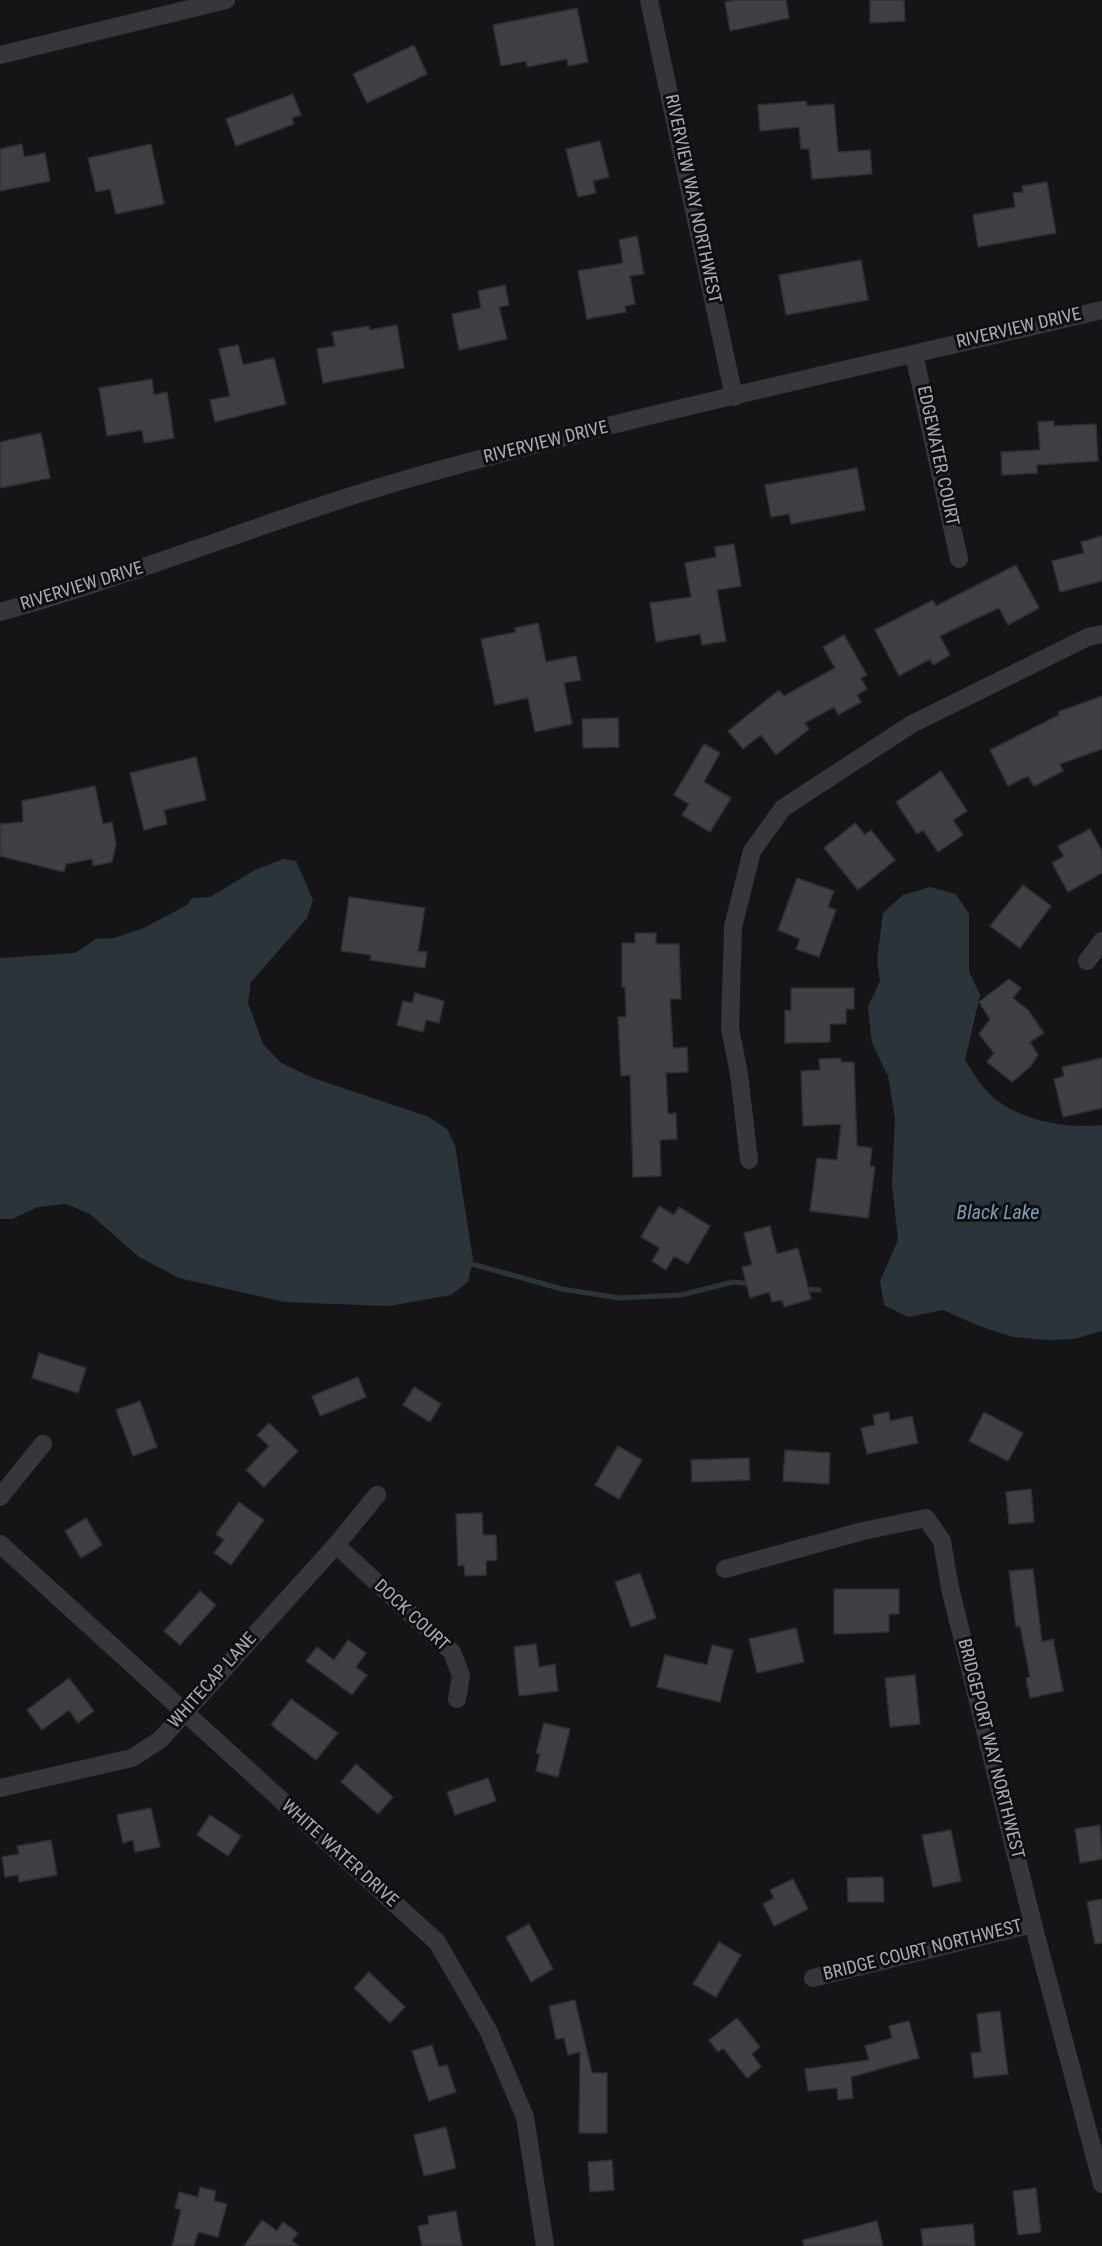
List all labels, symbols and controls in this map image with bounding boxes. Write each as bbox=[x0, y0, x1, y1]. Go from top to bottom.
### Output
street label: RIVERVIEW WAY NORTHWEST bbox=[659, 93, 725, 305]
street label: RIVERVIEW DRIVE bbox=[955, 304, 1083, 354]
street label: EDGEWATER COURT bbox=[912, 384, 962, 528]
street label: RIVERVIEW DRIVE bbox=[482, 417, 610, 469]
street label: RIVERVIEW DRIVE bbox=[18, 558, 146, 616]
water label: Black Lake bbox=[957, 1202, 1039, 1226]
street label: DOCK COURT bbox=[369, 1576, 453, 1656]
street label: WHITECAP LANE bbox=[164, 1629, 262, 1733]
street label: BRIDGEPORT WAY NORTHWEST bbox=[952, 1637, 1028, 1861]
street label: WHITE WATER DRIVE bbox=[276, 1796, 402, 1912]
street label: BRIDGE COURT NORTHWEST bbox=[821, 1916, 1025, 1986]

